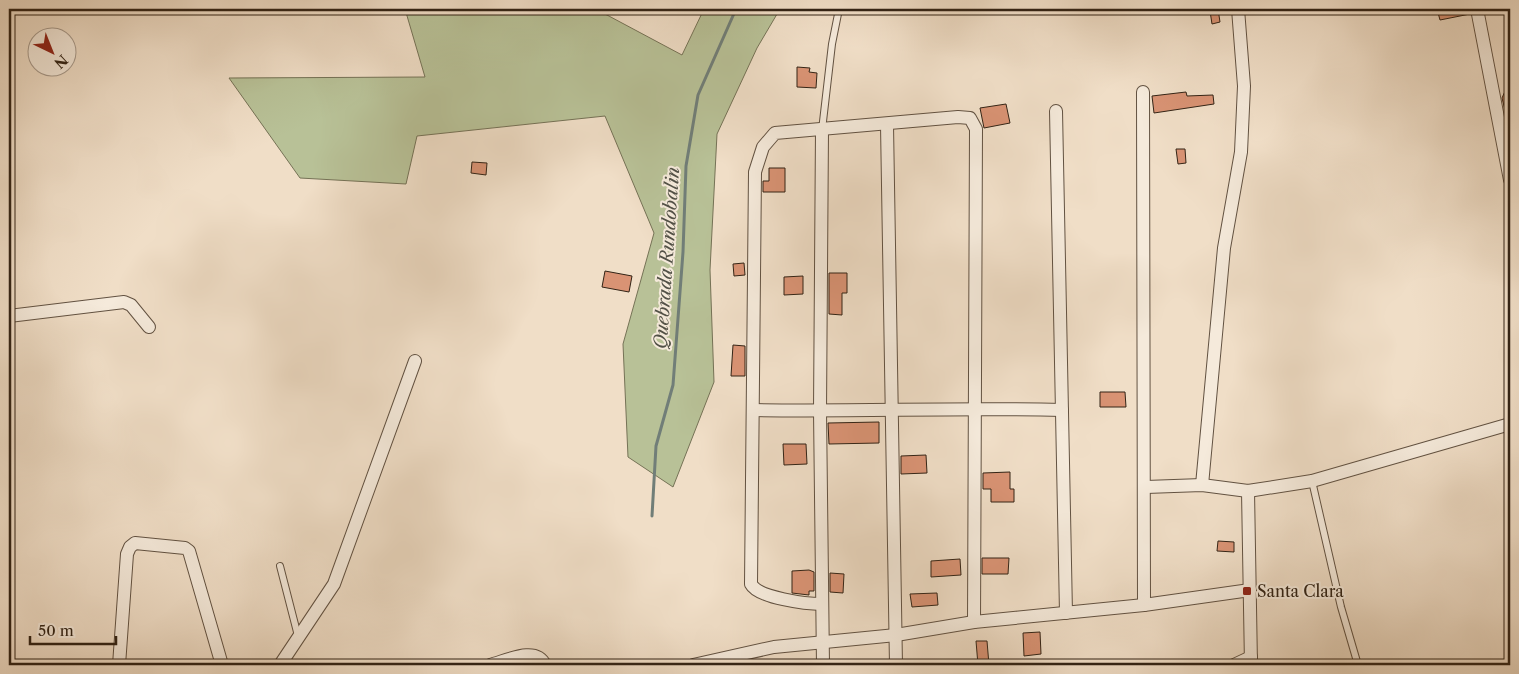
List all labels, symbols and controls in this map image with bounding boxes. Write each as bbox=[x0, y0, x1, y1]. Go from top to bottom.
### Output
north arrow bbox=[28, 28, 78, 78]
text: N bbox=[50, 51, 71, 72]
water label: Quebrada Rundobalin bbox=[650, 166, 684, 350]
place label: Santa Clara bbox=[1257, 581, 1344, 601]
marker: Santa Clara bbox=[1241, 585, 1253, 597]
scale bar bbox=[30, 614, 116, 646]
text: 50 m bbox=[38, 621, 74, 640]

